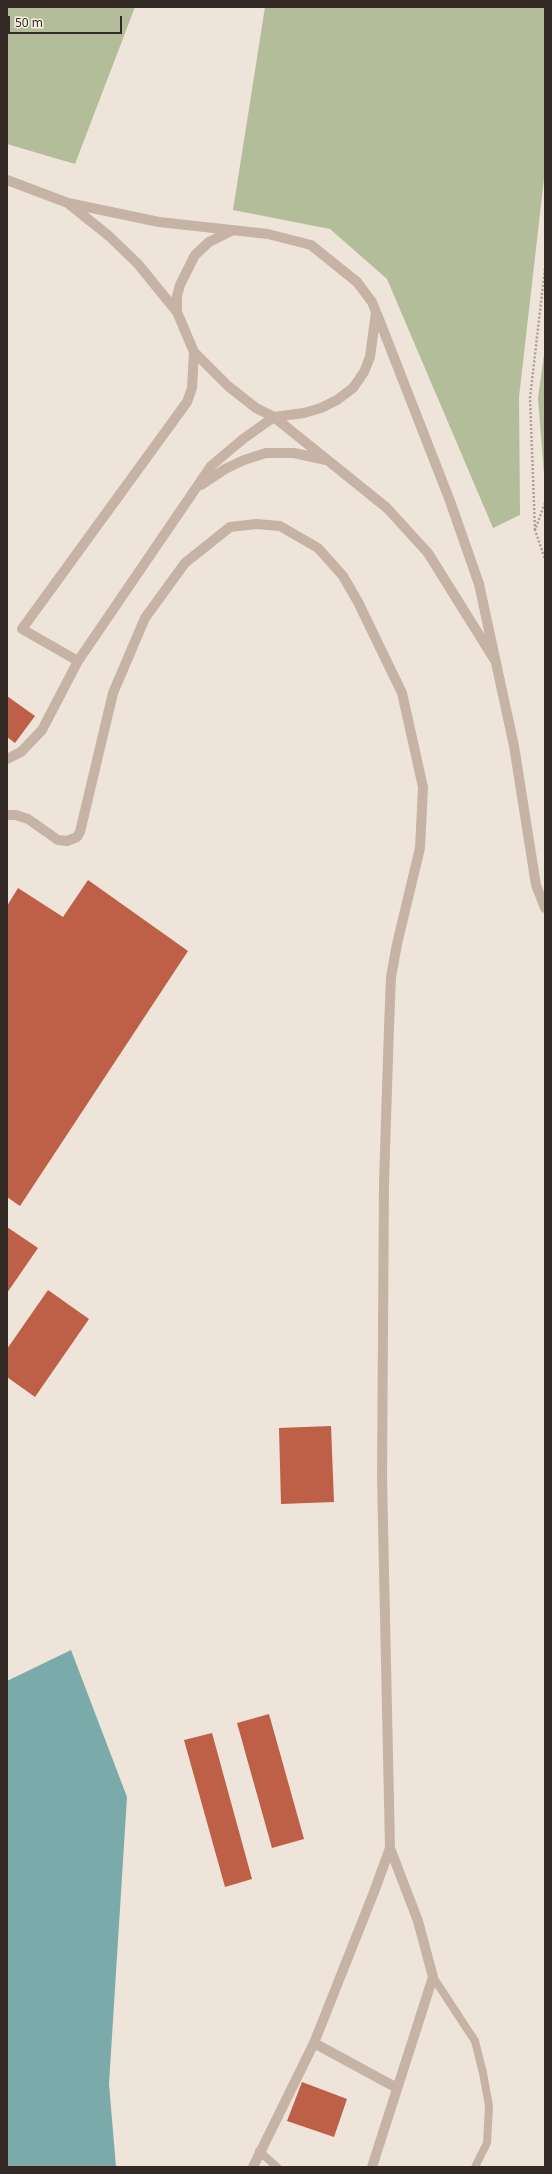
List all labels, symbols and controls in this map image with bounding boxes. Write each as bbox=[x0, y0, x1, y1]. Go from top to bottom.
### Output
scale bar bbox=[10, 8, 124, 34]
text: 50 m bbox=[15, 14, 43, 31]

